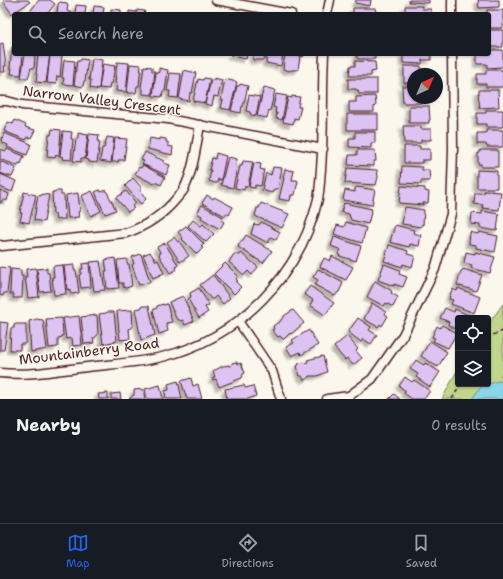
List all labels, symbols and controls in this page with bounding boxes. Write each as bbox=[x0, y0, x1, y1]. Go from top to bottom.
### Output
search box bbox=[12, 12, 491, 56]
icon: search bbox=[26, 23, 48, 45]
text: Search here bbox=[58, 24, 144, 44]
north arrow bbox=[407, 68, 443, 104]
street label: Narrow Valley Crescent bbox=[22, 81, 182, 119]
map controls bbox=[455, 315, 491, 387]
button: locate bbox=[455, 315, 491, 351]
street label: Mountainberry Road bbox=[18, 333, 160, 369]
button: layers bbox=[455, 351, 491, 387]
text: Nearby bbox=[16, 414, 81, 436]
text: 0 results bbox=[431, 417, 487, 434]
tab: Map bbox=[66, 532, 90, 571]
tab: Directions bbox=[221, 532, 274, 571]
tab: Saved bbox=[406, 532, 437, 571]

